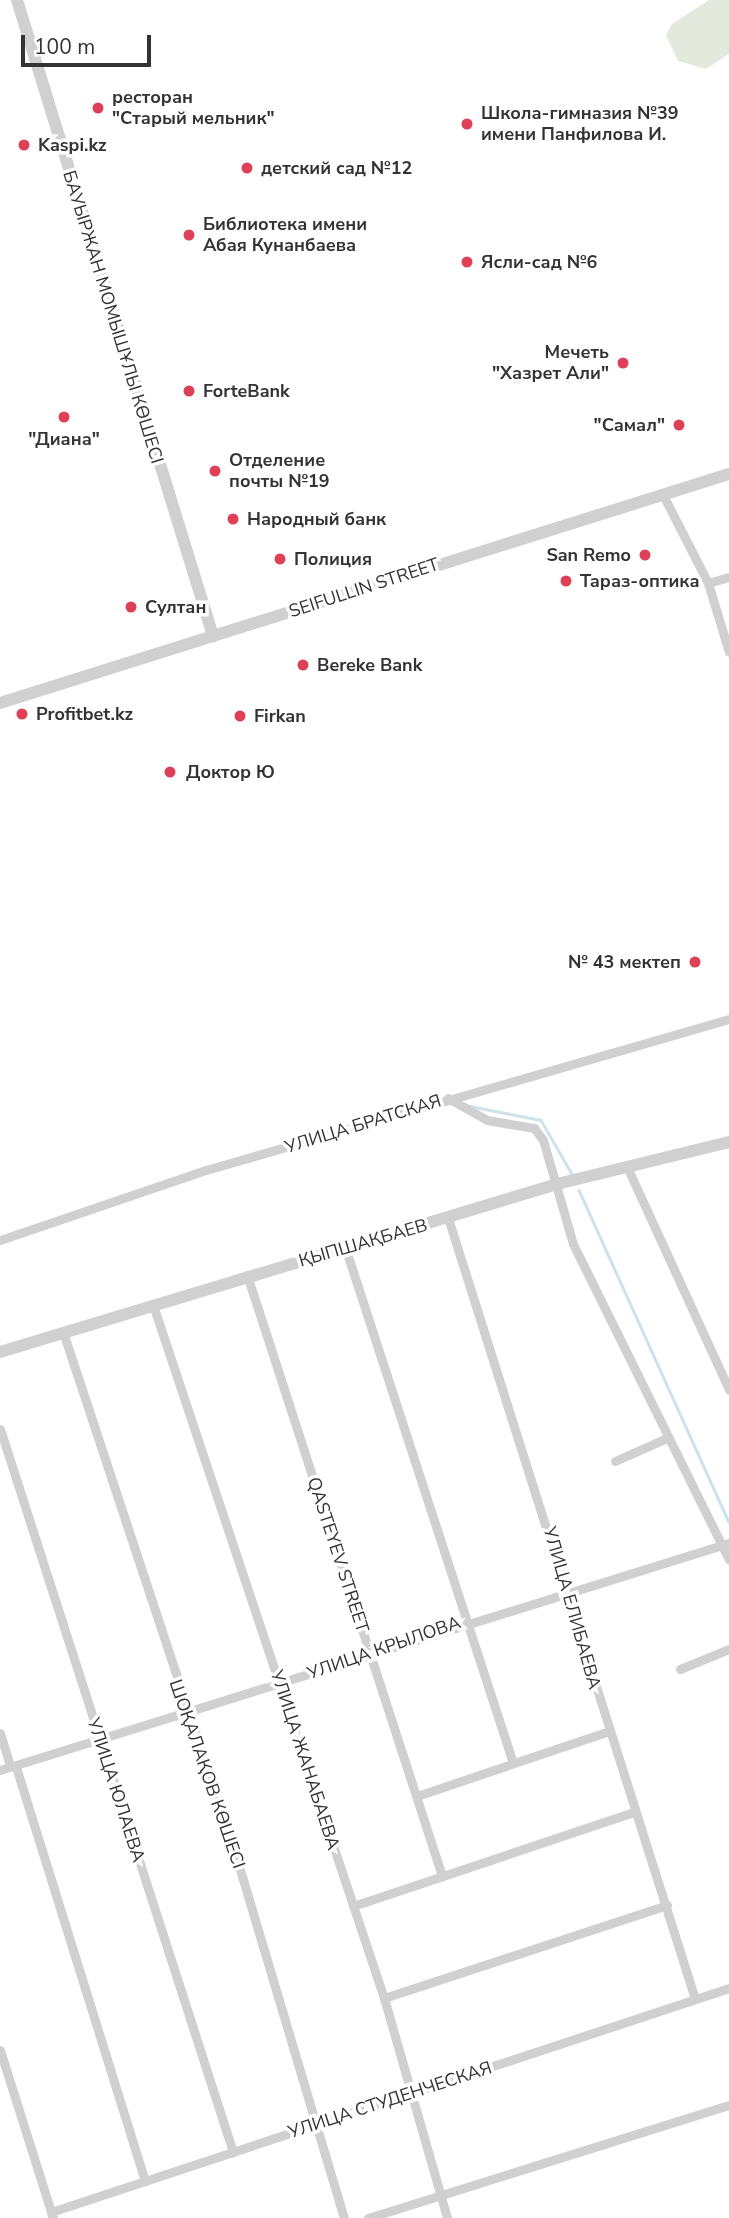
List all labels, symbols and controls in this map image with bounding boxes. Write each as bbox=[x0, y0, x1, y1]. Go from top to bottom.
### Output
scale bar bbox=[24, 21, 154, 65]
text: 100 m bbox=[34, 33, 95, 61]
place label: ресторан "Старый мельник" bbox=[112, 87, 275, 130]
marker: ресторан "Старый мельник" bbox=[90, 100, 106, 116]
place label: Школа-гимназия №39 имени Панфилова И. bbox=[481, 103, 679, 146]
marker: Школа-гимназия №39 имени Панфилова И. bbox=[459, 116, 475, 132]
place label: Kaspi.kz bbox=[38, 134, 107, 156]
marker: Kaspi.kz bbox=[16, 137, 32, 153]
place label: детский сад №12 bbox=[261, 157, 412, 179]
marker: детский сад №12 bbox=[239, 160, 255, 176]
street label: БАУЫРЖАН МОМЫШҰЛЫ КӨШЕСІ bbox=[58, 168, 168, 466]
place label: Библиотека имени Абая Кунанбаева bbox=[203, 214, 367, 256]
marker: Библиотека имени Абая Кунанбаева bbox=[181, 227, 197, 243]
place label: Ясли-сад №6 bbox=[481, 251, 597, 273]
marker: Ясли-сад №6 bbox=[459, 254, 475, 270]
place label: Мечеть "Хазрет Али" bbox=[492, 342, 609, 384]
marker: Мечеть "Хазрет Али" bbox=[615, 355, 631, 371]
place label: ForteBank bbox=[203, 380, 290, 402]
marker: ForteBank bbox=[181, 383, 197, 399]
marker: "Диана" bbox=[56, 409, 72, 425]
place label: "Самал" bbox=[594, 414, 665, 436]
marker: "Самал" bbox=[671, 417, 687, 433]
place label: "Диана" bbox=[28, 428, 100, 450]
place label: Отделение почты №19 bbox=[229, 450, 330, 492]
marker: Отделение почты №19 bbox=[207, 463, 223, 479]
place label: Народный банк bbox=[247, 508, 386, 530]
marker: Народный банк bbox=[225, 511, 241, 527]
place label: San Remo bbox=[546, 544, 631, 566]
marker: San Remo bbox=[637, 547, 653, 563]
place label: Полиция bbox=[294, 548, 372, 570]
marker: Полиция bbox=[272, 551, 288, 567]
street label: SEIFULLIN STREET bbox=[286, 554, 442, 622]
place label: Тараз-оптика bbox=[580, 570, 700, 592]
marker: Тараз-оптика bbox=[558, 573, 574, 589]
place label: Султан bbox=[145, 596, 206, 618]
marker: Султан bbox=[123, 599, 139, 615]
place label: Bereke Bank bbox=[317, 654, 422, 676]
marker: Bereke Bank bbox=[295, 657, 311, 673]
place label: Profitbet.kz bbox=[36, 703, 133, 725]
place label: Firkan bbox=[254, 705, 306, 727]
marker: Profitbet.kz bbox=[14, 706, 30, 722]
marker: Firkan bbox=[232, 708, 248, 724]
place label: Доктор Ю bbox=[186, 761, 275, 783]
marker: Доктор Ю bbox=[160, 762, 180, 782]
place label: № 43 мектеп bbox=[568, 951, 681, 973]
marker: № 43 мектеп bbox=[687, 954, 703, 970]
street label: УЛИЦА БРАТСКАЯ bbox=[282, 1090, 444, 1158]
street label: ҚЫПШАҚБАЕВ bbox=[296, 1214, 430, 1272]
street label: QASTEYEV STREET bbox=[303, 1474, 373, 1636]
street label: УЛИЦА ЕЛИБАЕВА bbox=[538, 1524, 606, 1692]
street label: УЛИЦА КРЫЛОВА bbox=[304, 1612, 464, 1684]
street label: УЛИЦА ЖАНАБАЕВА bbox=[266, 1667, 344, 1853]
street label: ШОҚАЛАҚОВ КӨШЕСІ bbox=[164, 1677, 250, 1871]
street label: УЛИЦА ЮЛАЕВА bbox=[82, 1715, 150, 1865]
street label: УЛИЦА СТУДЕНЧЕСКАЯ bbox=[285, 2057, 495, 2143]

